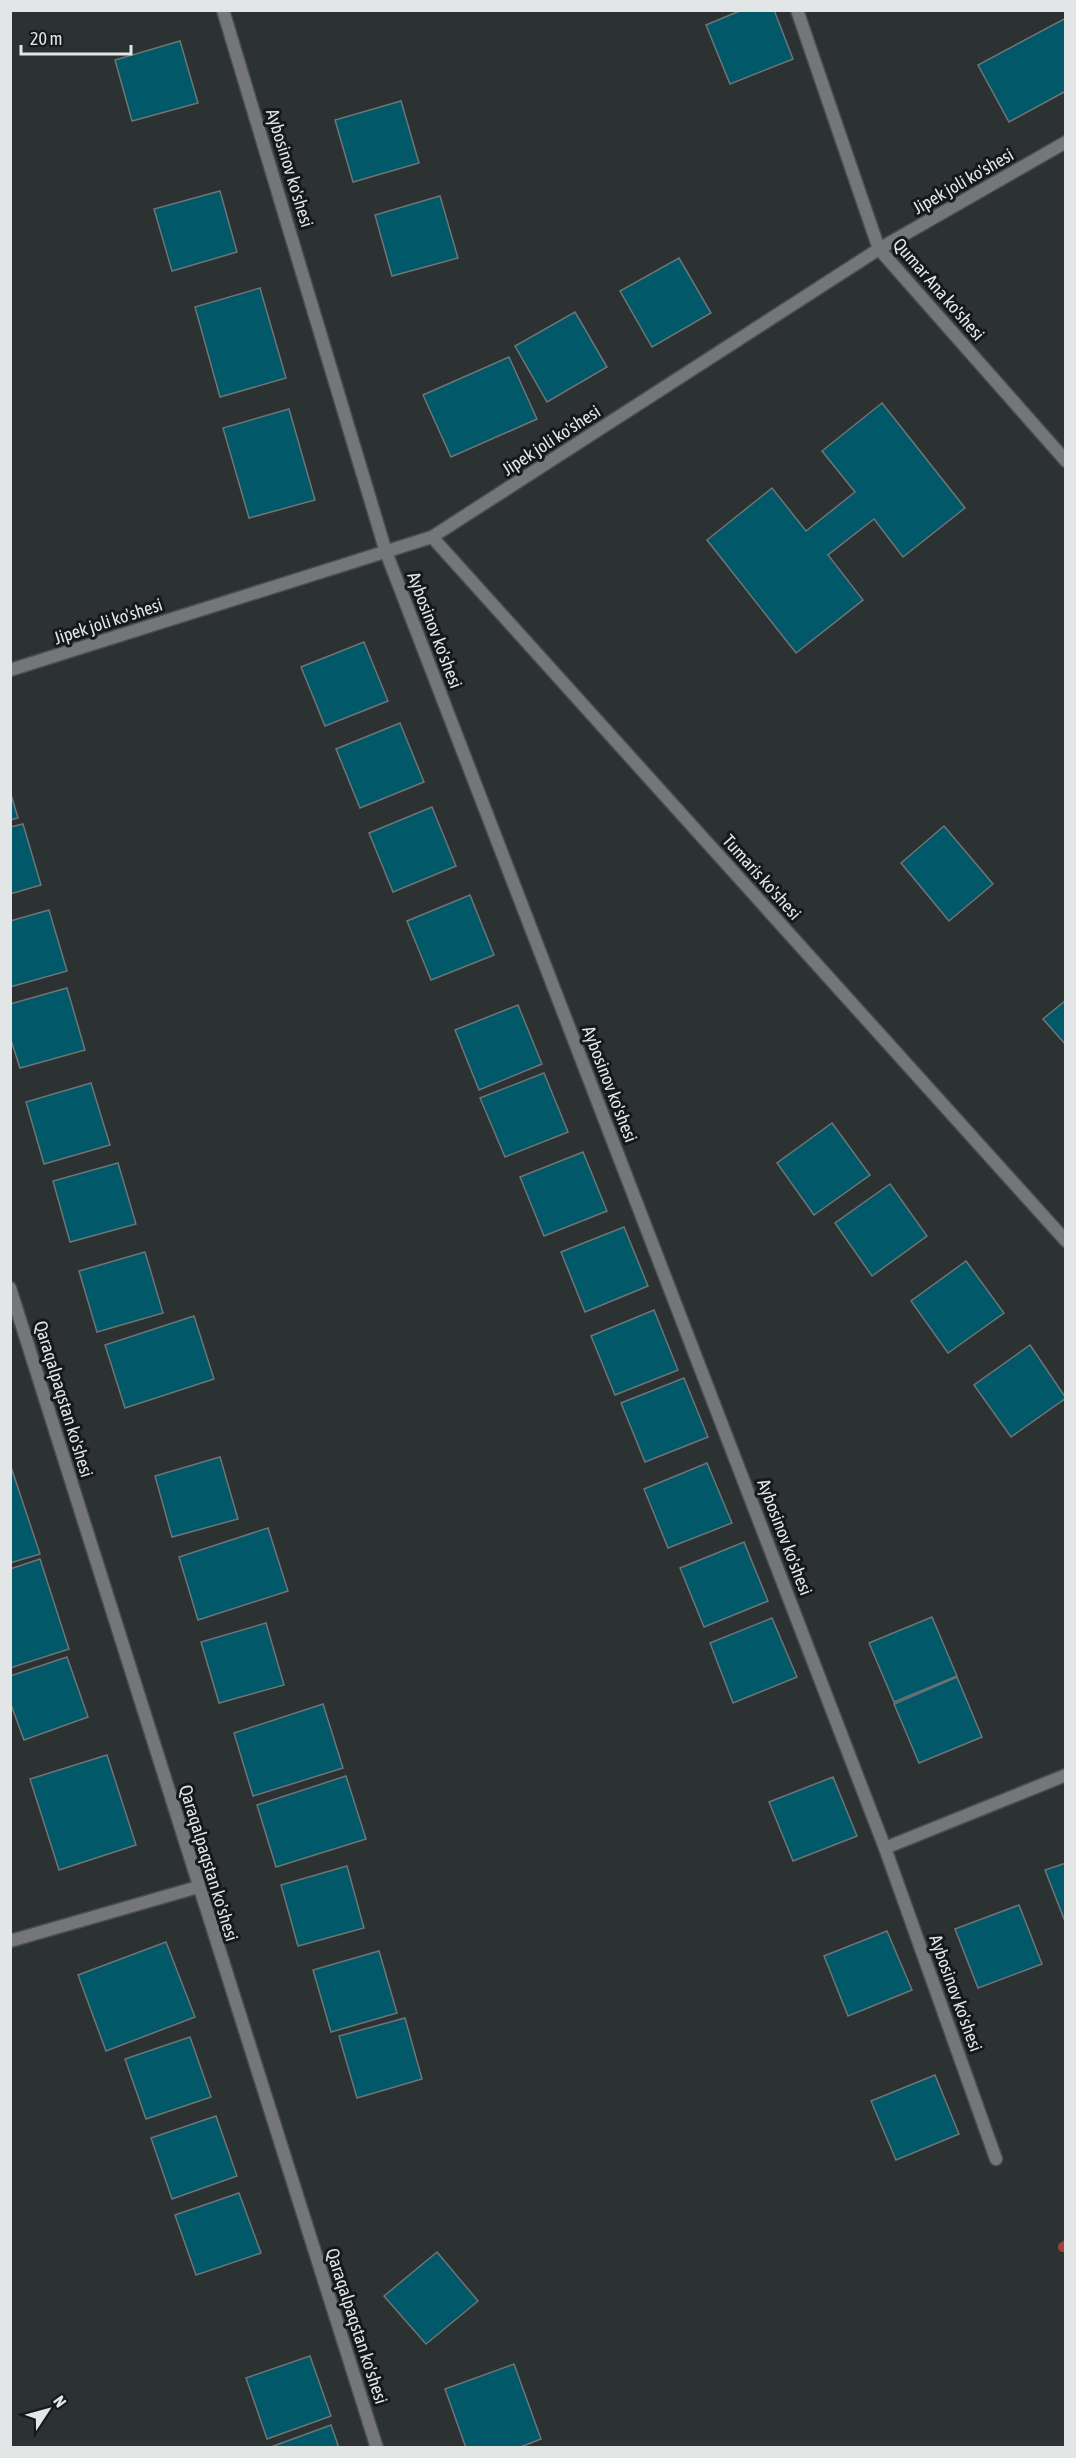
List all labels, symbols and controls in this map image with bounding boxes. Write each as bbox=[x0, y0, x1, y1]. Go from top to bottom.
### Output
scale bar bbox=[21, 18, 130, 56]
text: 20 m bbox=[30, 28, 62, 49]
street label: Aybosinov ko'shesi bbox=[262, 106, 318, 230]
street label: Jipek joli ko'shesi bbox=[909, 144, 1017, 218]
street label: Qumar Ana ko'shesi bbox=[889, 234, 989, 344]
street label: Jipek joli ko'shesi bbox=[498, 400, 604, 480]
street label: Aybosinov ko'shesi bbox=[403, 569, 467, 691]
street label: Jipek joli ko'shesi bbox=[51, 594, 165, 648]
street label: Tumaris ko'shesi bbox=[718, 830, 806, 924]
street label: Aybosinov ko'shesi bbox=[578, 1023, 642, 1145]
street label: Qaraqalpaqstan ko'shesi bbox=[30, 1318, 98, 1480]
street label: Aybosinov ko'shesi bbox=[753, 1476, 817, 1598]
street label: Qaraqalpaqstan ko'shesi bbox=[175, 1782, 243, 1944]
street label: Aybosinov ko'shesi bbox=[925, 1932, 987, 2054]
street label: Qaraqalpaqstan ko'shesi bbox=[322, 2246, 392, 2406]
north arrow bbox=[18, 2380, 78, 2440]
text: N bbox=[50, 2392, 70, 2410]

